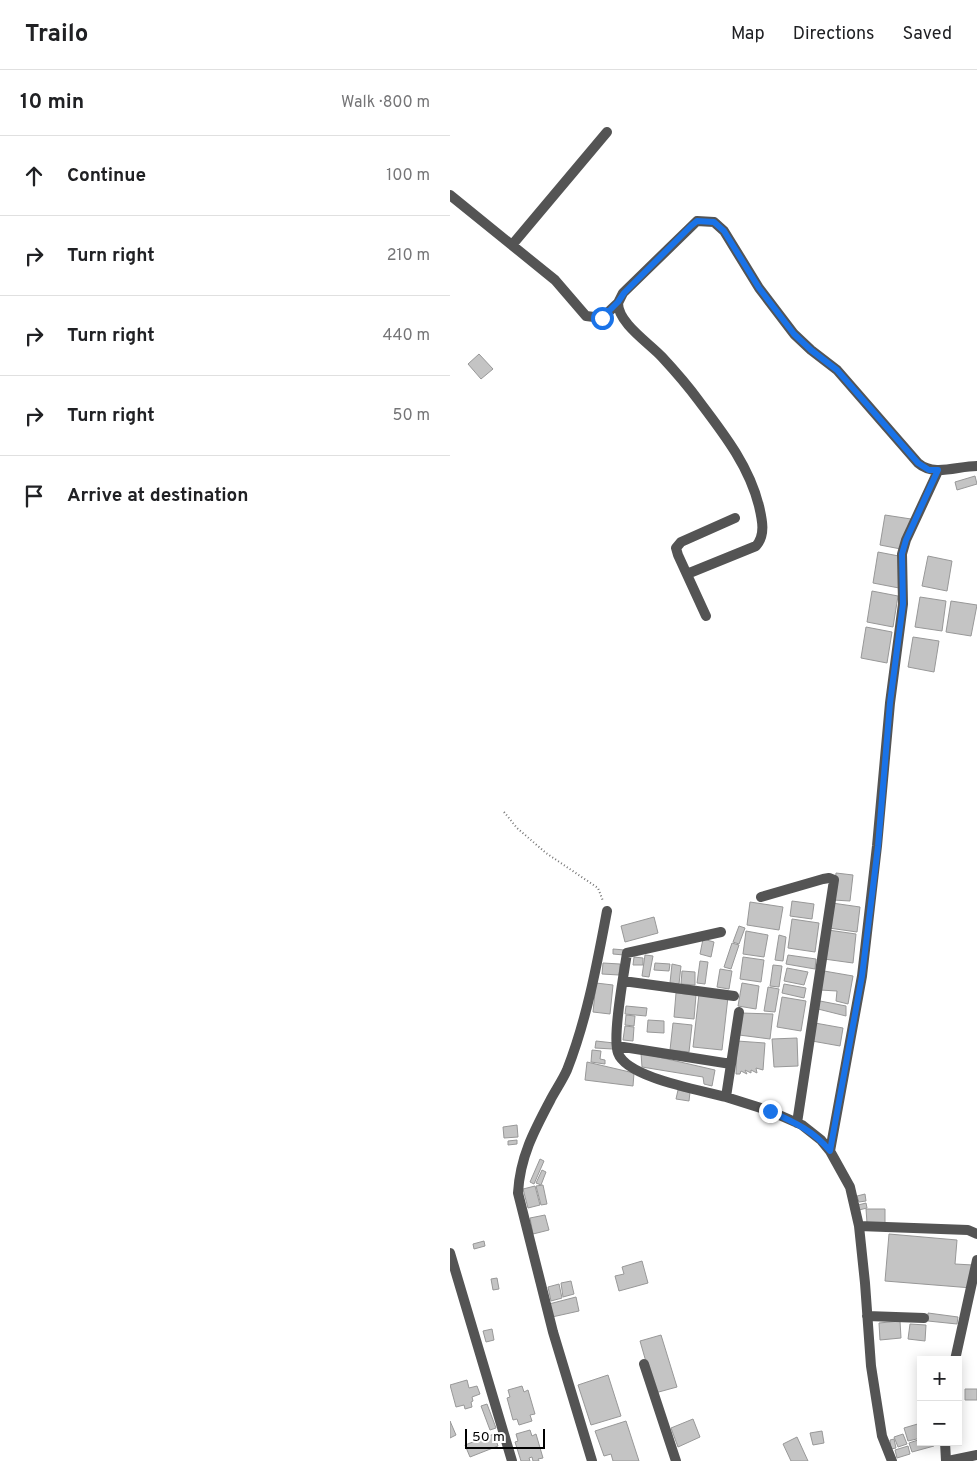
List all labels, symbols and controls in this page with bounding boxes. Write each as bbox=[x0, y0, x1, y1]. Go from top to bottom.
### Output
text: Trailo bbox=[25, 20, 88, 50]
text: Map bbox=[731, 23, 765, 46]
text: Directions bbox=[793, 23, 875, 46]
text: Saved bbox=[903, 23, 952, 46]
text: 10 min bbox=[20, 89, 84, 116]
text: Walk · 800 m bbox=[341, 93, 430, 113]
icon: ahead bbox=[20, 162, 48, 190]
text: Continue bbox=[67, 164, 146, 188]
text: 100 m bbox=[386, 166, 430, 186]
icon: right bbox=[20, 242, 48, 270]
text: Turn right bbox=[67, 244, 155, 268]
text: 210 m bbox=[387, 246, 430, 266]
route start bbox=[591, 307, 614, 330]
icon: right bbox=[20, 322, 48, 350]
text: Turn right bbox=[67, 324, 155, 348]
text: 440 m bbox=[383, 326, 430, 346]
icon: right bbox=[20, 402, 48, 430]
text: Turn right bbox=[67, 404, 155, 428]
text: 50 m bbox=[393, 406, 430, 426]
icon: arrive bbox=[20, 482, 48, 510]
text: Arrive at destination bbox=[67, 484, 248, 508]
route end bbox=[759, 1100, 782, 1123]
map controls bbox=[917, 1356, 962, 1446]
button: + bbox=[917, 1356, 962, 1401]
button: − bbox=[917, 1401, 962, 1446]
scale bar bbox=[465, 1426, 545, 1449]
text: 50 m bbox=[472, 1429, 505, 1446]

